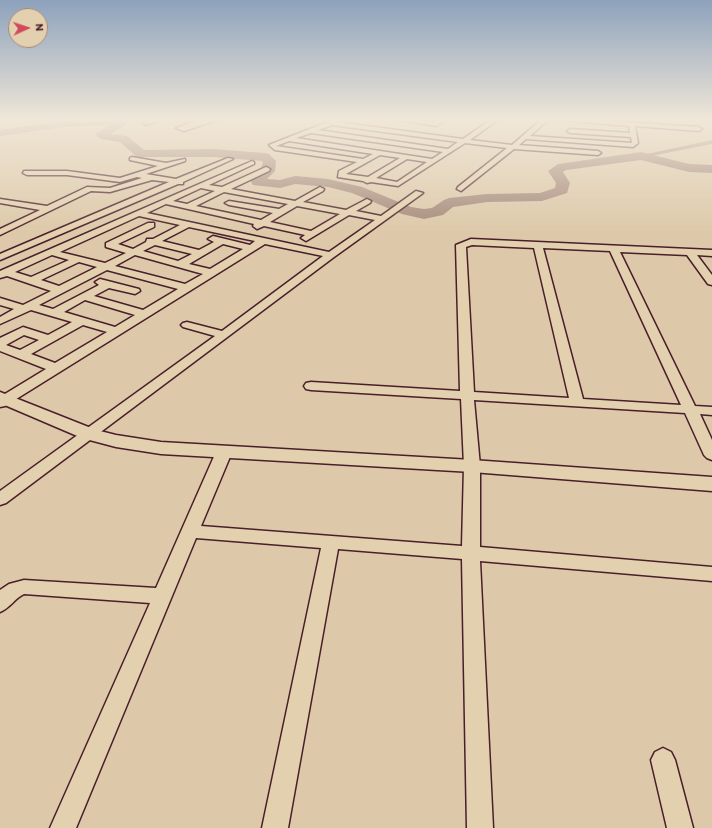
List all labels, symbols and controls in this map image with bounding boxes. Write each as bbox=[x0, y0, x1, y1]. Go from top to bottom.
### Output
north arrow bbox=[8, 8, 48, 48]
text: N bbox=[33, 23, 46, 31]

